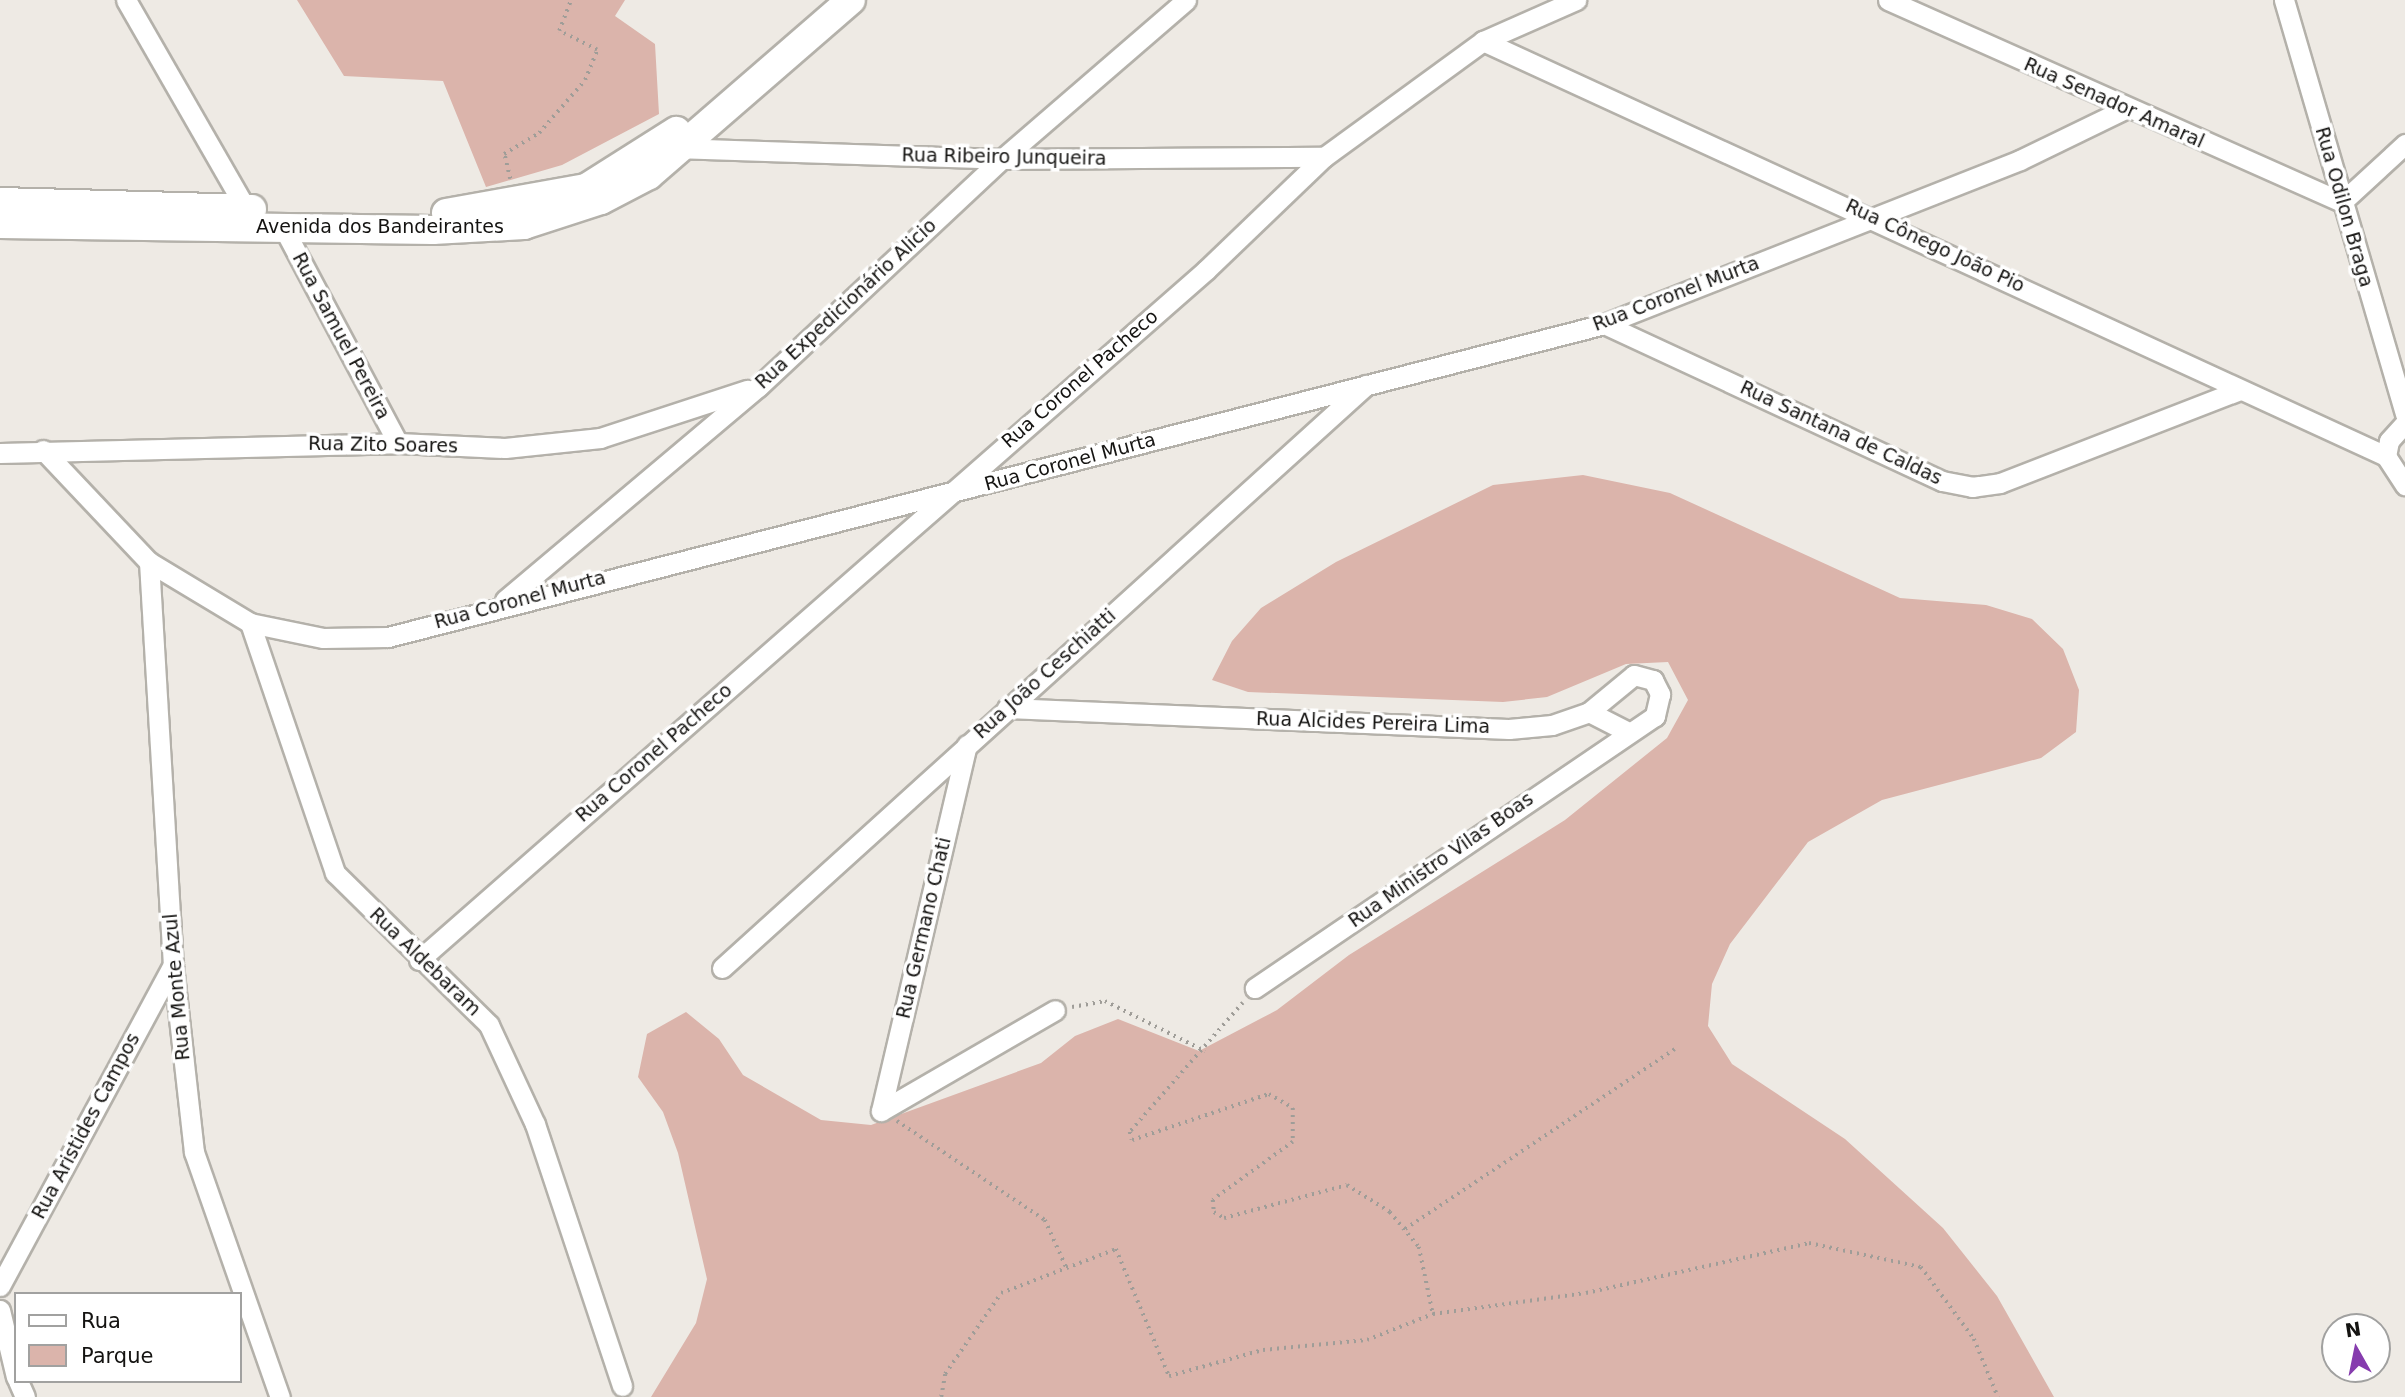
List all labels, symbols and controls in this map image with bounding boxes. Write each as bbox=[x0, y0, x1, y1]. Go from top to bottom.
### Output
street label: Rua Senador Amaral bbox=[2020, 53, 2208, 153]
street label: Rua Odilon Braga bbox=[2310, 124, 2378, 290]
street label: Rua Ribeiro Junqueira bbox=[901, 144, 1107, 170]
street label: Rua Cônego João Pio bbox=[1842, 194, 2028, 298]
street label: Rua Expedicionário Alicio bbox=[751, 214, 941, 394]
street label: Avenida dos Bandeirantes bbox=[256, 216, 504, 238]
street label: Rua Samuel Pereira bbox=[287, 249, 395, 423]
street label: Rua Coronel Murta bbox=[1590, 252, 1762, 336]
street label: Rua Coronel Pacheco bbox=[997, 305, 1163, 453]
street label: Rua Santana de Caldas bbox=[1736, 376, 1946, 490]
street label: Rua Coronel Murta bbox=[982, 428, 1158, 496]
street label: Rua Zito Soares bbox=[308, 432, 458, 458]
street label: Rua Coronel Murta bbox=[432, 566, 608, 634]
street label: Rua João Ceschiatti bbox=[969, 604, 1121, 744]
street label: Rua Coronel Pacheco bbox=[571, 679, 737, 827]
street label: Rua Alcides Pereira Lima bbox=[1256, 708, 1490, 738]
street label: Rua Ministro Vilas Boas bbox=[1344, 787, 1538, 933]
street label: Rua Germano Chati bbox=[892, 835, 956, 1021]
street label: Rua Aldebaram bbox=[365, 903, 485, 1021]
street label: Rua Monte Azul bbox=[159, 912, 195, 1062]
street label: Rua Aristides Campos bbox=[27, 1029, 145, 1223]
legend bbox=[14, 1292, 242, 1383]
text: Rua bbox=[81, 1309, 121, 1333]
north arrow bbox=[2321, 1313, 2391, 1383]
text: N bbox=[2343, 1317, 2363, 1341]
text: Parque bbox=[81, 1344, 153, 1368]

